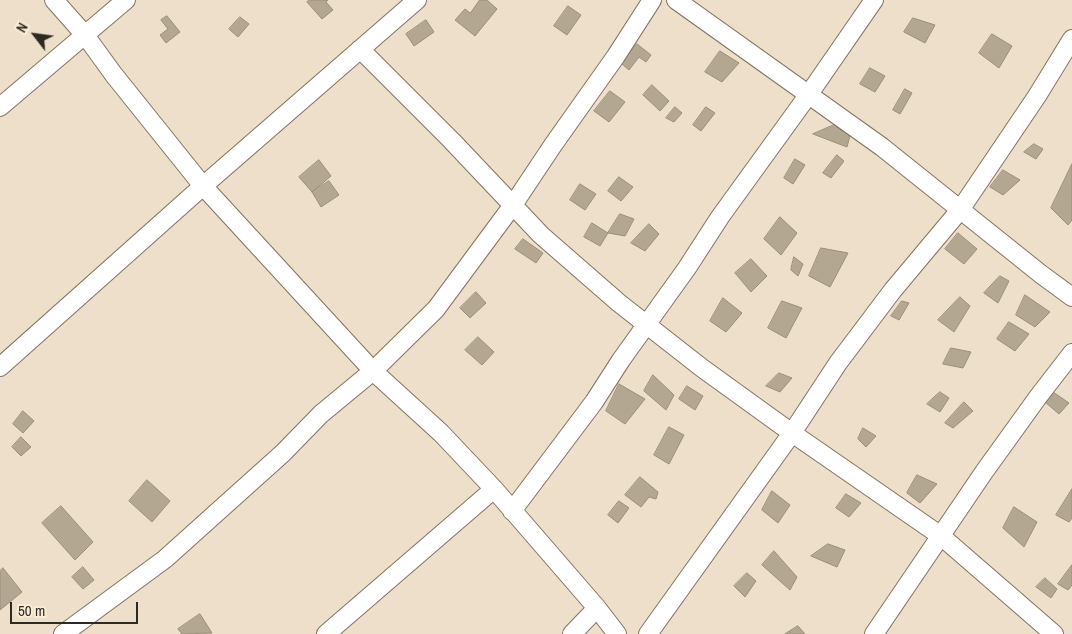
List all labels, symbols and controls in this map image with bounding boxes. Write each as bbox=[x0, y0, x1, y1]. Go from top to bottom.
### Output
north arrow bbox=[10, 10, 60, 60]
text: N bbox=[12, 19, 32, 36]
scale bar bbox=[12, 592, 140, 624]
text: 50 m bbox=[18, 600, 45, 621]

